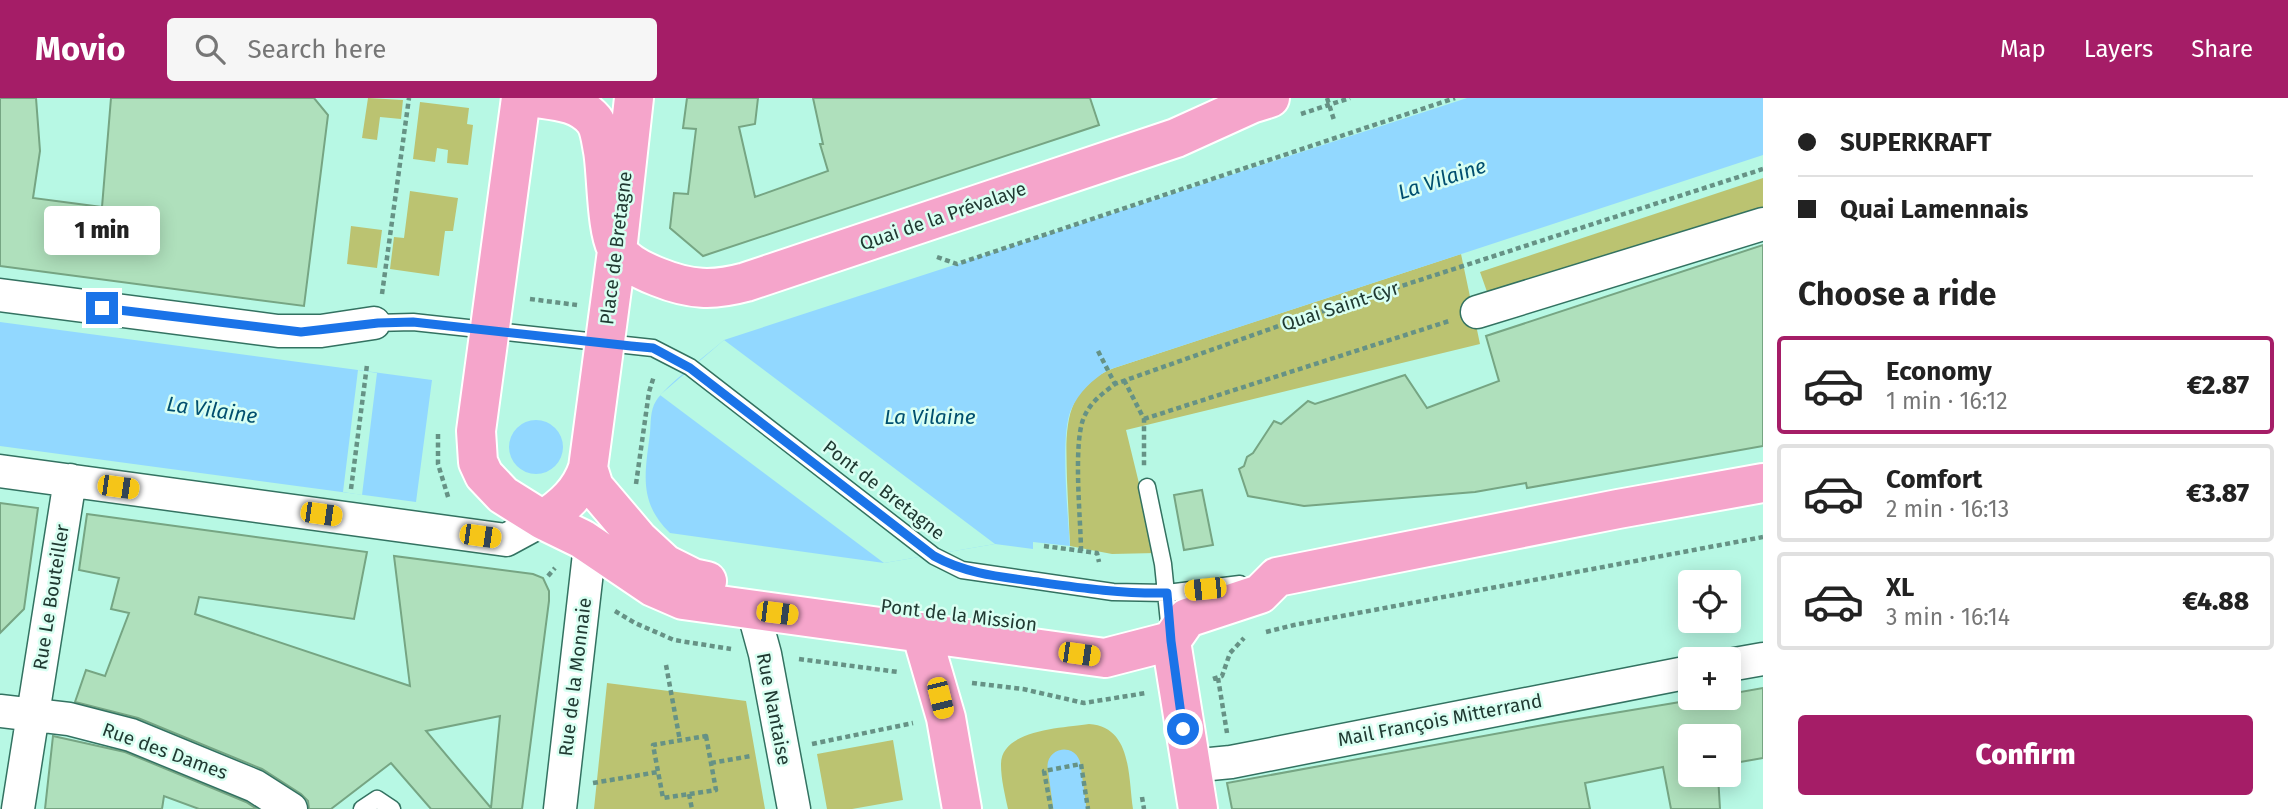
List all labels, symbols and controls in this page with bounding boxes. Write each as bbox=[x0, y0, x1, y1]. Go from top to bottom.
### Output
search box bbox=[167, 18, 657, 81]
text: Movio bbox=[35, 29, 125, 69]
icon: search bbox=[191, 30, 229, 68]
text: Search here bbox=[247, 34, 386, 65]
text: Map bbox=[2000, 35, 2046, 63]
text: Layers bbox=[2084, 35, 2153, 63]
text: Share bbox=[2191, 35, 2253, 63]
text: SUPERKRAFT bbox=[1840, 127, 1992, 158]
water label: La Vilaine bbox=[1395, 152, 1490, 205]
street label: Place de Bretagne bbox=[595, 170, 637, 326]
street label: Quai de la Prévalaye bbox=[857, 177, 1029, 255]
text: Quai Lamennais bbox=[1840, 194, 2028, 225]
callout: 1 min bbox=[44, 206, 160, 256]
text: 1 min bbox=[74, 216, 130, 244]
text: Choose a ride bbox=[1798, 275, 1996, 313]
street label: Quai Saint-Cyr bbox=[1278, 276, 1402, 336]
route end bbox=[86, 292, 118, 324]
icon: car bbox=[1802, 354, 1865, 417]
text: Economy bbox=[1886, 356, 1992, 387]
text: €2.87 bbox=[2187, 370, 2249, 401]
text: 1 min · 16:12 bbox=[1886, 387, 2008, 415]
water label: La Vilaine bbox=[165, 391, 259, 429]
water label: La Vilaine bbox=[884, 404, 976, 430]
street label: Pont de Bretagne bbox=[819, 435, 949, 545]
icon: car bbox=[1802, 462, 1865, 525]
text: Comfort bbox=[1886, 464, 1982, 495]
car bbox=[96, 474, 141, 500]
text: €3.87 bbox=[2186, 478, 2249, 509]
text: 2 min · 16:13 bbox=[1886, 495, 2009, 523]
car bbox=[299, 501, 344, 527]
street label: Rue Le Bouteiller bbox=[28, 522, 74, 671]
car bbox=[458, 523, 503, 549]
map controls bbox=[1678, 570, 1741, 787]
button: locate bbox=[1678, 570, 1741, 633]
icon: car bbox=[1802, 570, 1865, 633]
text: XL bbox=[1886, 572, 1914, 603]
car bbox=[1184, 576, 1227, 602]
text: €4.88 bbox=[2182, 586, 2249, 617]
street label: Pont de la Mission bbox=[879, 594, 1039, 636]
street label: Rue de la Monnaie bbox=[554, 596, 596, 758]
car bbox=[755, 600, 800, 626]
text: 3 min · 16:14 bbox=[1886, 603, 2010, 631]
car bbox=[1057, 641, 1102, 667]
button: + bbox=[1678, 647, 1741, 710]
street label: Rue Nantaise bbox=[752, 651, 796, 767]
car bbox=[925, 675, 956, 721]
street label: Mail François Mitterrand bbox=[1336, 689, 1544, 751]
route start bbox=[1167, 713, 1199, 745]
button: Confirm bbox=[1798, 715, 2253, 795]
street label: Rue des Dames bbox=[99, 718, 231, 784]
button: − bbox=[1678, 724, 1741, 787]

